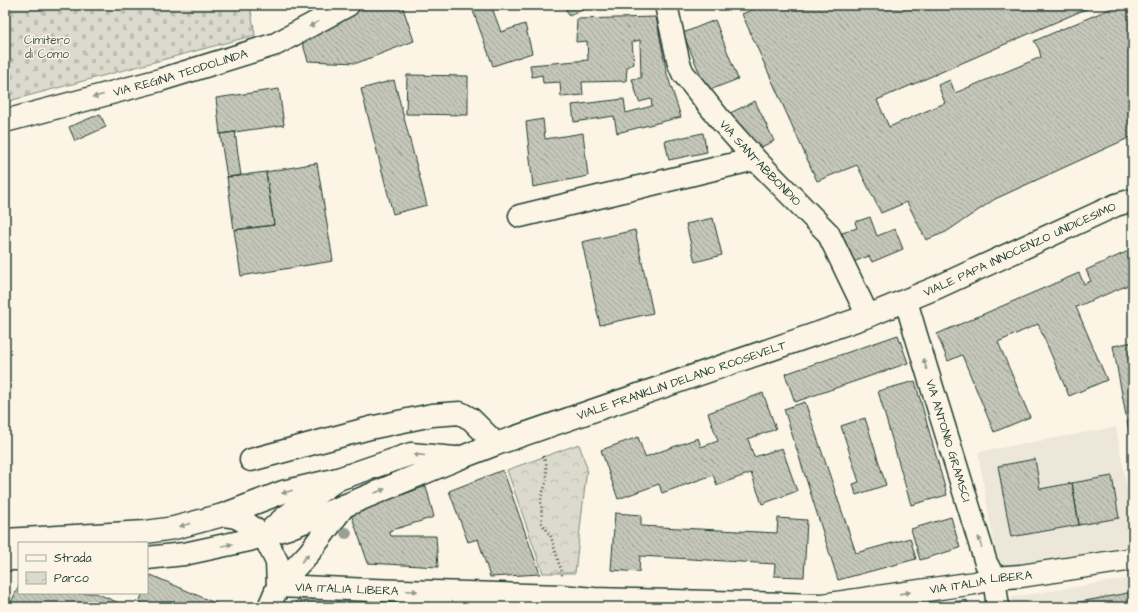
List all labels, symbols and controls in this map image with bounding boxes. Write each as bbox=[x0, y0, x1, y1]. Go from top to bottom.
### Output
one-way arrow bbox=[308, 20, 320, 27]
park label: Cimitero di Como bbox=[24, 32, 70, 63]
street label: VIA REGINA TEODOLINDA bbox=[112, 45, 250, 101]
one-way arrow bbox=[92, 93, 104, 99]
street label: VIA SANT'ABBONDIO bbox=[715, 117, 805, 210]
street label: VIALE PAPA INNOCENZO UNDICESIMO bbox=[921, 198, 1119, 301]
street label: VIALE FRANKLIN DELANO ROOSEVELT bbox=[575, 337, 789, 425]
one-way arrow bbox=[922, 358, 928, 370]
street label: VIA ANTONIO GRAMSCI bbox=[921, 377, 975, 504]
one-way arrow bbox=[413, 452, 425, 458]
one-way arrow bbox=[374, 488, 386, 494]
one-way arrow bbox=[280, 489, 292, 495]
one-way arrow bbox=[179, 522, 191, 528]
one-way arrow bbox=[977, 536, 983, 548]
one-way arrow bbox=[221, 541, 233, 547]
legend bbox=[18, 542, 148, 594]
text: Strada bbox=[54, 550, 92, 567]
one-way arrow bbox=[300, 553, 310, 563]
street label: VIA ITALIA LIBERA bbox=[929, 566, 1034, 598]
text: Parco bbox=[54, 570, 89, 587]
street label: VIA ITALIA LIBERA bbox=[295, 579, 399, 600]
one-way arrow bbox=[406, 588, 418, 595]
one-way arrow bbox=[899, 590, 911, 596]

